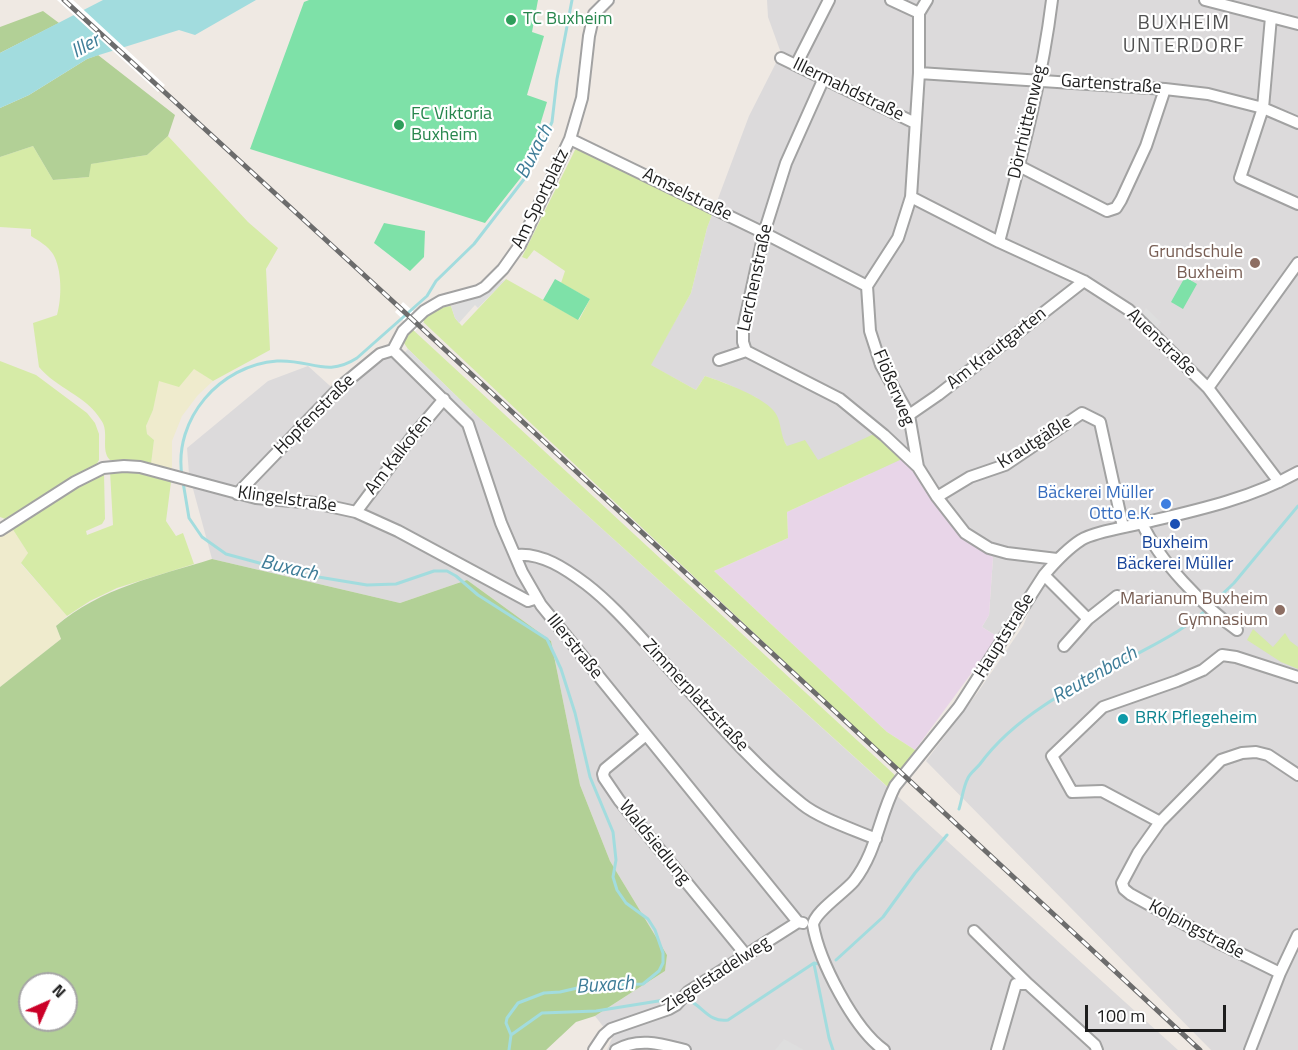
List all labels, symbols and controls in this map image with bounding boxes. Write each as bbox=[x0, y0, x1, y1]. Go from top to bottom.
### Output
place label: TC Buxheim bbox=[523, 9, 612, 31]
district label: BUXHEIM UNTERDORF bbox=[1123, 12, 1245, 59]
marker: TC Buxheim bbox=[504, 13, 518, 27]
water label: Iller bbox=[68, 30, 104, 64]
street label: Illermahdstraße bbox=[789, 54, 907, 126]
street label: Dörrhüttenweg bbox=[1004, 63, 1052, 181]
street label: Gartenstraße bbox=[1060, 71, 1162, 99]
place label: FC Viktoria Buxheim bbox=[411, 104, 492, 146]
marker: FC Viktoria Buxheim bbox=[392, 118, 406, 132]
water label: Buxach bbox=[511, 121, 559, 183]
street label: Am Sportplatz bbox=[508, 146, 574, 252]
street label: Amselstraße bbox=[639, 164, 735, 226]
street label: Lerchenstraße bbox=[734, 222, 778, 334]
place label: Grundschule Buxheim bbox=[1148, 242, 1243, 284]
marker: Grundschule Buxheim bbox=[1248, 256, 1262, 270]
street label: Am Krautgarten bbox=[943, 303, 1051, 395]
street label: Auenstraße bbox=[1122, 305, 1200, 381]
street label: Flößerweg bbox=[867, 347, 919, 429]
street label: Hopfenstraße bbox=[270, 370, 360, 460]
street label: Am Kalkofen bbox=[361, 411, 437, 499]
street label: Krautgäßle bbox=[994, 412, 1076, 474]
street label: Klingelstraße bbox=[236, 482, 338, 518]
place label: Bäckerei Müller Otto e.K. bbox=[1037, 483, 1154, 526]
marker: Bäckerei Müller Otto e.K. bbox=[1159, 497, 1173, 511]
marker: Buxheim Bäckerei Müller bbox=[1168, 517, 1182, 531]
place label: Buxheim Bäckerei Müller bbox=[1117, 533, 1233, 576]
water label: Buxach bbox=[258, 551, 320, 587]
place label: Marianum Buxheim Gymnasium bbox=[1120, 589, 1268, 632]
street label: Hauptstraße bbox=[970, 590, 1040, 682]
marker: Marianum Buxheim Gymnasium bbox=[1273, 603, 1287, 617]
street label: Illerstraße bbox=[541, 610, 607, 684]
street label: Zimmerplatzstraße bbox=[637, 635, 753, 757]
water label: Reutenbach bbox=[1048, 642, 1142, 710]
place label: BRK Pflegeheim bbox=[1135, 708, 1257, 730]
marker: BRK Pflegeheim bbox=[1116, 712, 1130, 726]
street label: Waldsiedlung bbox=[614, 797, 694, 889]
street label: Kolpingstraße bbox=[1144, 896, 1248, 964]
street label: Ziegelstadelweg bbox=[659, 932, 775, 1018]
north arrow bbox=[18, 972, 78, 1032]
water label: Buxach bbox=[575, 972, 635, 1000]
text: N bbox=[47, 978, 72, 1003]
scale bar bbox=[1088, 993, 1229, 1031]
text: 100 m bbox=[1096, 1002, 1145, 1029]

